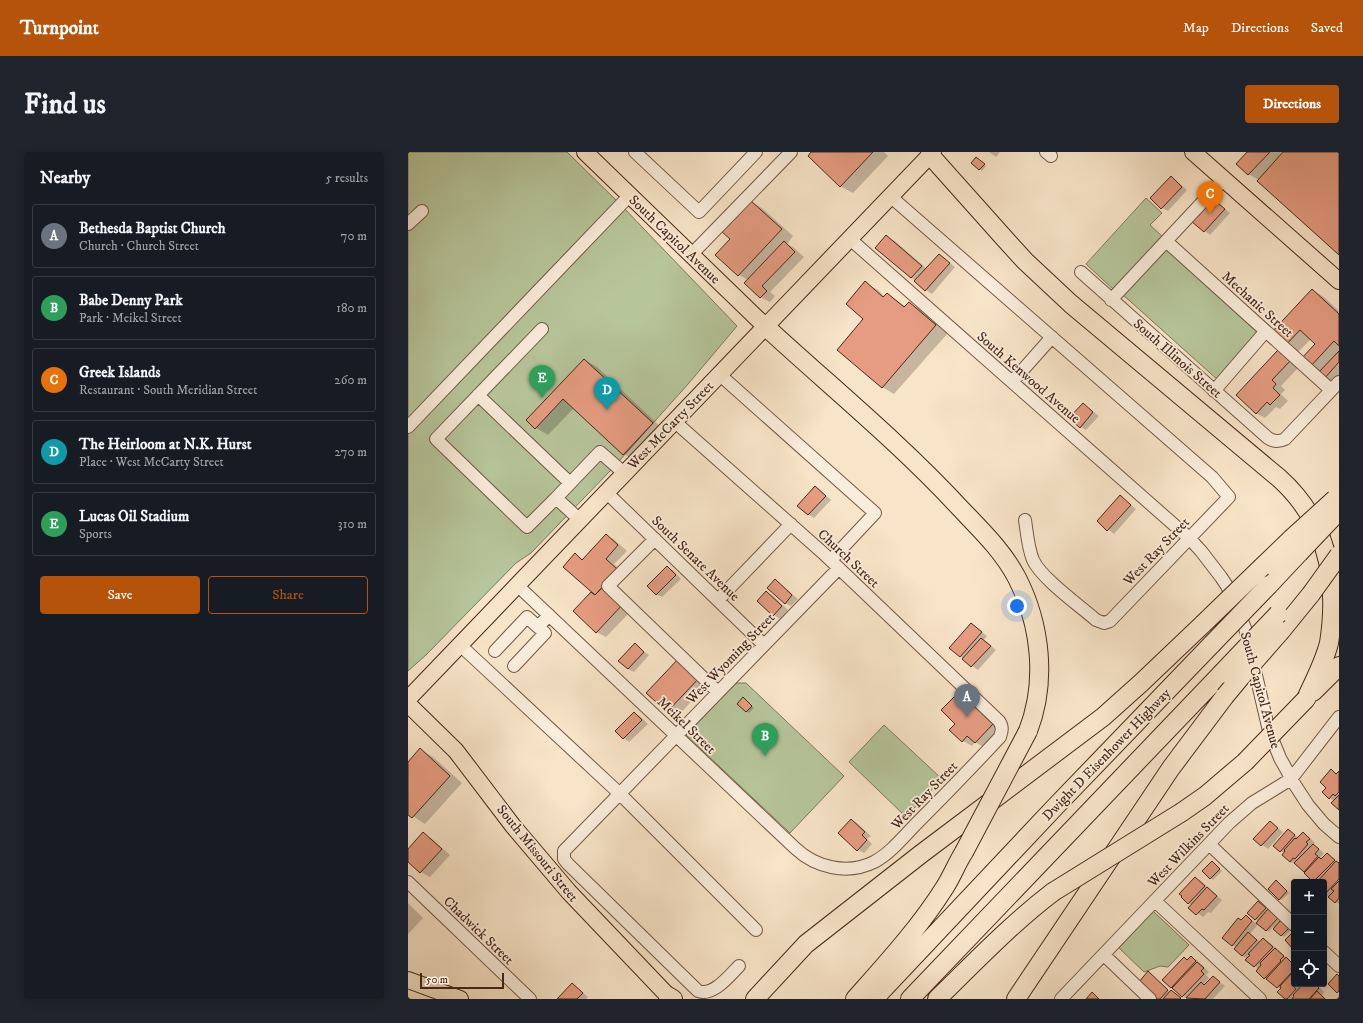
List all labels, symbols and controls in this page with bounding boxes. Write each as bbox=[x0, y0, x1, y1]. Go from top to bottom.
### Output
text: Turnpoint bbox=[20, 17, 99, 40]
text: Map bbox=[1183, 19, 1209, 37]
text: Directions bbox=[1231, 19, 1289, 37]
text: Saved bbox=[1311, 19, 1343, 37]
button: Directions bbox=[1245, 85, 1339, 123]
text: Find us bbox=[24, 87, 106, 122]
text: Nearby bbox=[40, 167, 90, 189]
text: 5 results bbox=[326, 170, 368, 186]
pin: C bbox=[1197, 181, 1223, 214]
street label: South Capitol Avenue bbox=[625, 191, 724, 288]
text: Bethesda Baptist Church bbox=[79, 219, 226, 238]
text: A bbox=[50, 228, 58, 244]
text: 70 m bbox=[341, 228, 367, 244]
text: Church · Church Street bbox=[79, 238, 199, 254]
street label: Mechanic Street bbox=[1218, 268, 1297, 342]
text: Babe Denny Park bbox=[79, 291, 183, 310]
text: B bbox=[50, 300, 58, 316]
text: 180 m bbox=[336, 300, 367, 316]
text: Park · Meikel Street bbox=[79, 310, 182, 326]
street label: South Illinois Street bbox=[1129, 315, 1226, 403]
street label: South Kenwood Avenue bbox=[973, 328, 1084, 428]
text: Greek Islands bbox=[79, 363, 161, 382]
pin: E bbox=[529, 365, 555, 398]
text: C bbox=[50, 372, 58, 388]
text: 260 m bbox=[334, 372, 367, 388]
pin: D bbox=[594, 377, 620, 410]
street label: West McCarty Street bbox=[623, 377, 718, 475]
text: Restaurant · South Meridian Street bbox=[79, 382, 257, 398]
text: The Heirloom at N.K. Hurst bbox=[79, 435, 252, 454]
text: D bbox=[49, 444, 59, 460]
text: 270 m bbox=[335, 444, 367, 460]
text: Place · West McCarty Street bbox=[79, 454, 224, 470]
text: Lucas Oil Stadium bbox=[79, 507, 189, 526]
street label: South Senate Avenue bbox=[647, 512, 743, 606]
street label: West Ray Street bbox=[1119, 513, 1194, 590]
text: E bbox=[49, 516, 59, 532]
text: 310 m bbox=[338, 516, 367, 532]
text: Sports bbox=[79, 526, 112, 542]
street label: Church Street bbox=[814, 526, 883, 592]
button: Save bbox=[40, 576, 200, 614]
button: Share bbox=[208, 576, 368, 614]
your location bbox=[1007, 596, 1027, 616]
street label: West Wyoming Street bbox=[682, 609, 779, 709]
street label: South Capitol Avenue bbox=[1236, 630, 1284, 751]
pin: A bbox=[954, 684, 980, 717]
street label: Dwight D Eisenhower Highway bbox=[1039, 684, 1175, 825]
street label: Meikel Street bbox=[653, 693, 720, 759]
pin: B bbox=[752, 723, 778, 756]
street label: West Ray Street bbox=[887, 757, 962, 834]
street label: West Wilkins Street bbox=[1144, 800, 1234, 892]
street label: South Missouri Street bbox=[492, 801, 582, 906]
map controls bbox=[1291, 879, 1327, 987]
button: + bbox=[1291, 879, 1327, 915]
street label: Chadwick Street bbox=[439, 893, 518, 969]
button: − bbox=[1291, 915, 1327, 951]
button: locate bbox=[1291, 951, 1327, 987]
scale bar bbox=[420, 971, 504, 990]
text: 50 m bbox=[426, 973, 448, 987]

